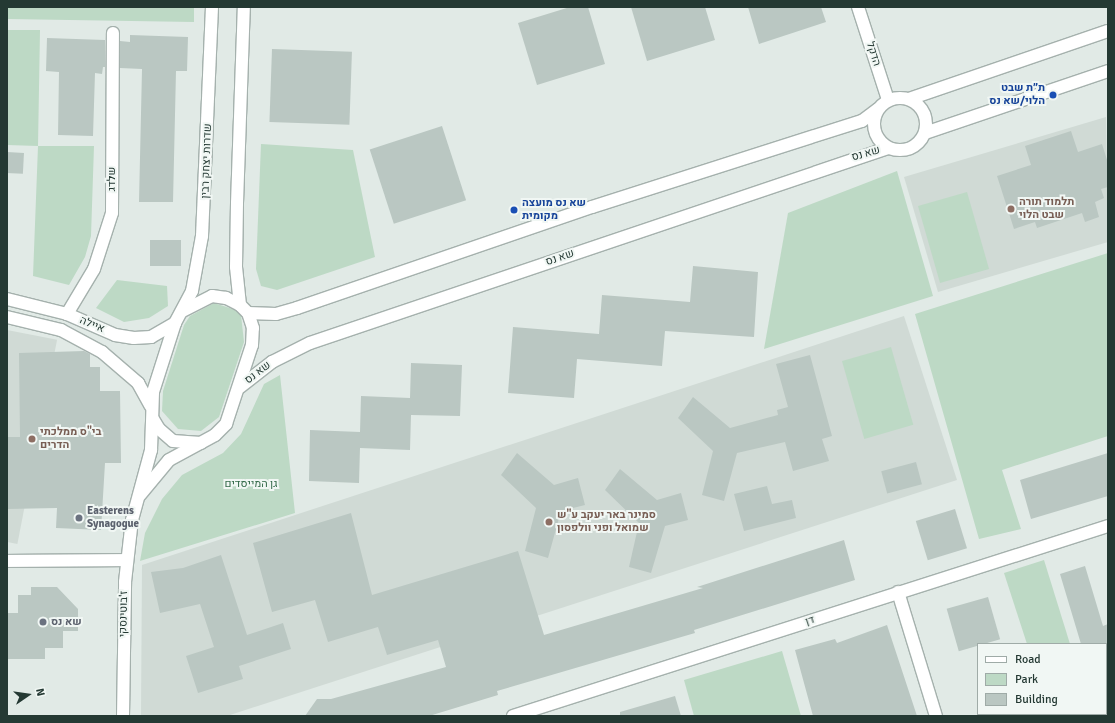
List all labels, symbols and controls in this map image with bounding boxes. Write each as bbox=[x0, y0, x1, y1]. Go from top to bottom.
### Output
street label: הדקל bbox=[863, 40, 883, 68]
place label: ת״ת שבט הלוי/שא נס bbox=[989, 82, 1045, 108]
marker: ת״ת שבט הלוי/שא נס bbox=[1048, 90, 1058, 100]
street label: שדרות יצחק רבין bbox=[199, 123, 215, 199]
street label: שא נס bbox=[850, 144, 882, 164]
street label: שלדג bbox=[105, 167, 119, 191]
place label: תלמוד תורה שבט הלוי bbox=[1019, 196, 1074, 222]
place label: שא נס מועצה מקומית bbox=[522, 197, 586, 223]
marker: תלמוד תורה שבט הלוי bbox=[1006, 204, 1016, 214]
marker: שא נס מועצה מקומית bbox=[509, 205, 519, 215]
street label: שא נס bbox=[544, 247, 576, 269]
street label: איילה bbox=[78, 314, 106, 336]
street label: שא נס bbox=[242, 359, 274, 387]
place label: בי"ס ממלכתי הדרים bbox=[40, 426, 102, 452]
marker: בי"ס ממלכתי הדרים bbox=[27, 434, 37, 444]
park label: גן המייסדים bbox=[225, 477, 277, 491]
place label: Easterens Synagogue bbox=[87, 505, 139, 531]
place label: סמינר באר יעקב ע"ש שמואל ופני וולפסון bbox=[557, 509, 656, 535]
marker: Easterens Synagogue bbox=[74, 513, 84, 523]
marker: סמינר באר יעקב ע"ש שמואל ופני וולפסון bbox=[544, 517, 554, 527]
street label: ז'בוטינסקי bbox=[117, 591, 131, 637]
street label: דן bbox=[804, 613, 816, 629]
place label: שא נס bbox=[51, 615, 82, 629]
marker: שא נס bbox=[38, 617, 48, 627]
legend bbox=[977, 643, 1107, 715]
text: Road bbox=[1015, 652, 1041, 667]
text: Park bbox=[1015, 672, 1038, 687]
north arrow bbox=[8, 675, 48, 715]
text: N bbox=[33, 687, 47, 697]
text: Building bbox=[1015, 692, 1058, 707]

